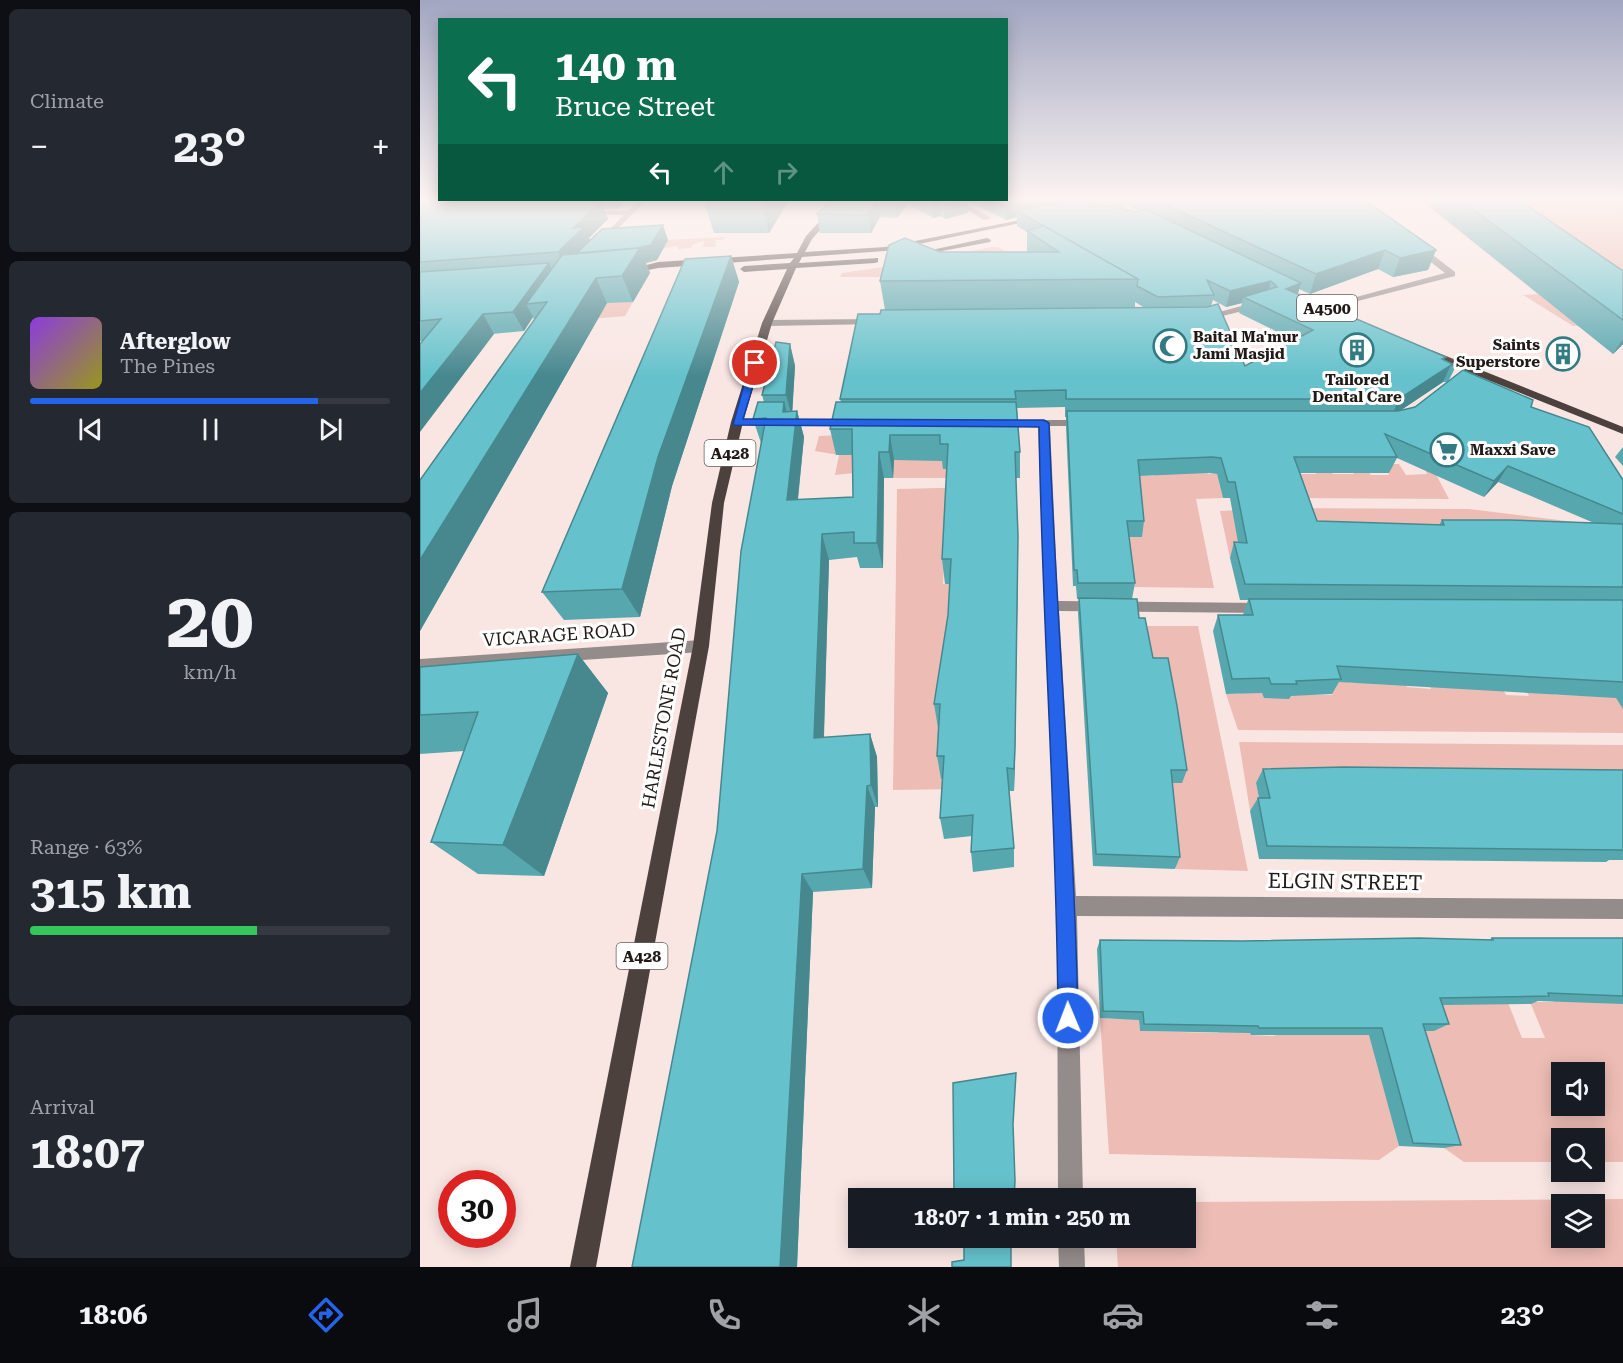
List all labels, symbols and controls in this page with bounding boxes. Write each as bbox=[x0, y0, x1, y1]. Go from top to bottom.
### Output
text: 140 m bbox=[555, 41, 677, 90]
icon: left bbox=[456, 42, 534, 120]
text: Climate bbox=[30, 89, 104, 113]
text: Bruce Street bbox=[555, 91, 715, 123]
text: 23° bbox=[174, 120, 246, 173]
text: − bbox=[30, 127, 48, 166]
text: + bbox=[372, 127, 390, 166]
icon: left bbox=[644, 156, 677, 189]
icon: ahead bbox=[707, 156, 740, 189]
icon: right bbox=[770, 156, 803, 189]
road number: A4500 bbox=[1297, 295, 1357, 321]
mosque icon: Baital Ma'mur Jami Masjid bbox=[1152, 328, 1188, 364]
place label: Baital Ma'mur Jami Masjid bbox=[1193, 328, 1299, 363]
text: Afterglow bbox=[120, 329, 231, 354]
building icon: Tailored Dental Care bbox=[1339, 332, 1375, 368]
place label: Saints Superstore bbox=[1456, 336, 1540, 371]
building icon: Saints Superstore bbox=[1545, 336, 1581, 372]
pin bbox=[729, 337, 780, 388]
icon: arrive bbox=[738, 346, 771, 379]
text: The Pines bbox=[120, 354, 215, 378]
place label: Tailored Dental Care bbox=[1312, 371, 1402, 406]
icon: previous bbox=[74, 413, 107, 446]
icon: pause bbox=[194, 413, 227, 446]
icon: next bbox=[314, 413, 347, 446]
supermarket icon: Maxxi Save bbox=[1429, 432, 1465, 468]
road number: A428 bbox=[704, 440, 756, 466]
place label: Maxxi Save bbox=[1470, 441, 1556, 459]
text: 20 bbox=[166, 575, 254, 666]
street label: VICARAGE ROAD bbox=[482, 619, 636, 650]
street label: HARLESTONE ROAD bbox=[637, 626, 690, 810]
text: km/h bbox=[183, 660, 237, 684]
text: Range · 63% bbox=[30, 835, 142, 859]
text: 315 km bbox=[30, 866, 191, 919]
street label: ELGIN STREET bbox=[1267, 869, 1423, 895]
road number: A428 bbox=[616, 943, 668, 969]
position arrow bbox=[1036, 986, 1100, 1050]
map controls bbox=[1551, 1062, 1605, 1248]
button: sound bbox=[1551, 1062, 1605, 1116]
text: Arrival bbox=[30, 1095, 95, 1119]
text: 18:07 bbox=[30, 1126, 145, 1179]
button: search bbox=[1551, 1128, 1605, 1182]
speed limit sign: 30 bbox=[438, 1170, 516, 1248]
button: layers bbox=[1551, 1194, 1605, 1248]
text: 18:07 · 1 min · 250 m bbox=[913, 1205, 1131, 1230]
icon: directions bbox=[305, 1294, 347, 1336]
icon: music bbox=[504, 1294, 546, 1336]
icon: phone bbox=[703, 1294, 745, 1336]
icon: climate bbox=[903, 1294, 945, 1336]
icon: car bbox=[1102, 1294, 1144, 1336]
icon: filters bbox=[1301, 1294, 1343, 1336]
text: 18:06 bbox=[79, 1299, 148, 1331]
text: 23° bbox=[1501, 1299, 1544, 1331]

